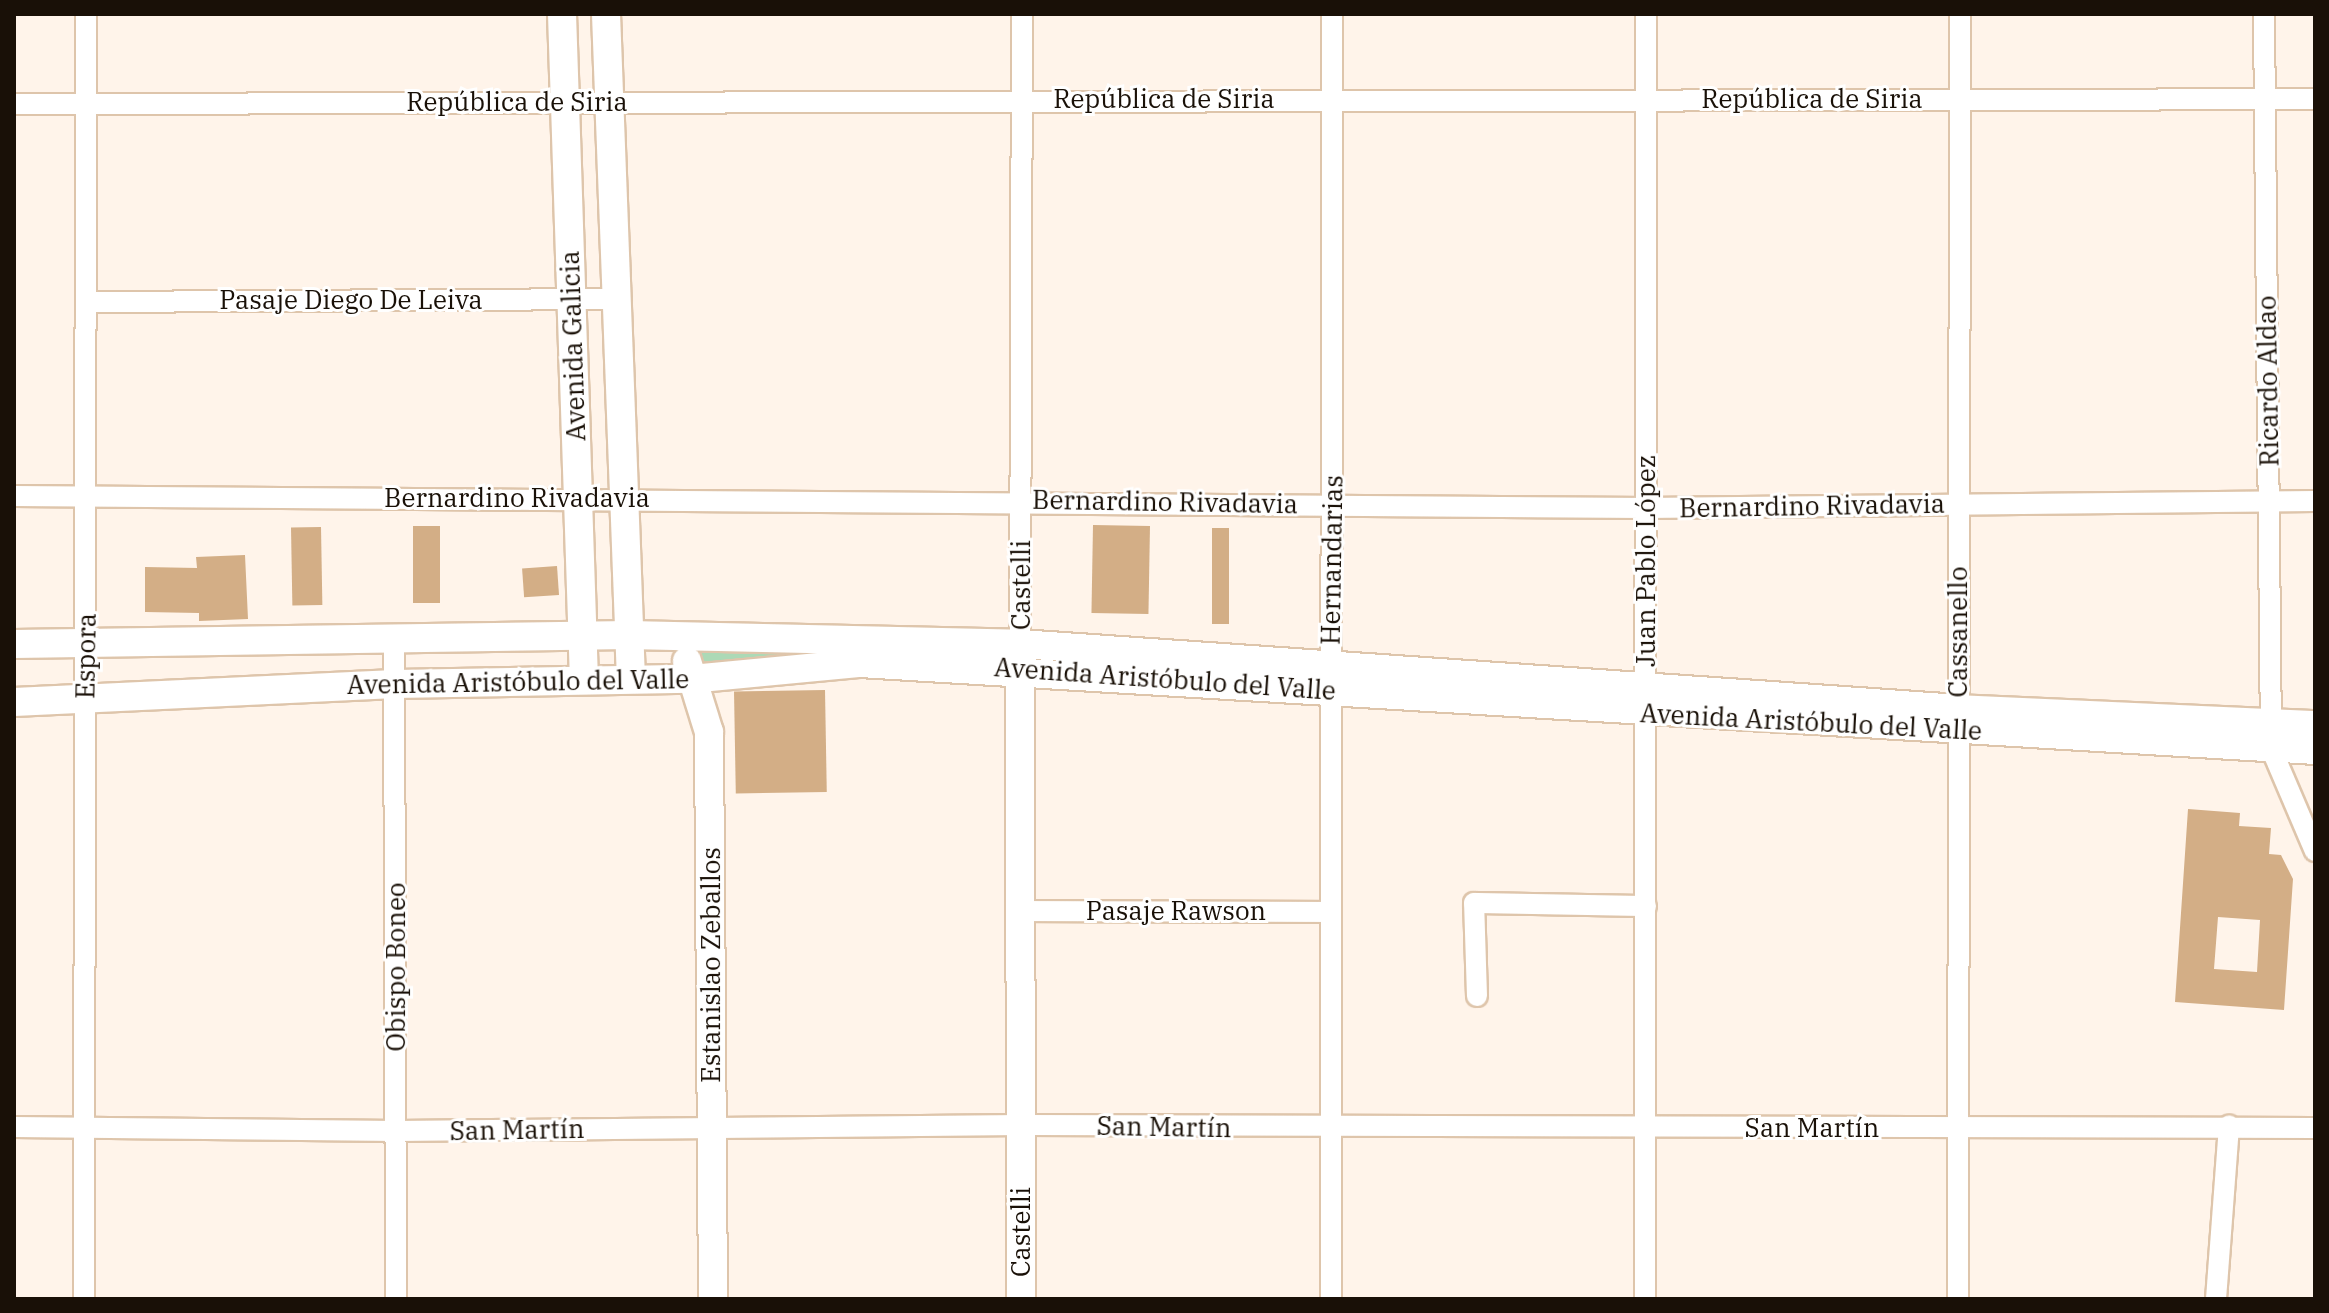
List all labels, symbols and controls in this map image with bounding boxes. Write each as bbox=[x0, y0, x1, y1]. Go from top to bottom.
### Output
street label: República de Siria bbox=[1053, 83, 1275, 115]
street label: República de Siria bbox=[1701, 83, 1923, 115]
street label: República de Siria bbox=[406, 86, 628, 118]
street label: Avenida Galicia bbox=[554, 250, 592, 442]
street label: Pasaje Diego De Leiva bbox=[219, 284, 483, 316]
street label: Ricardo Aldao bbox=[2251, 295, 2285, 467]
street label: Juan Pablo López bbox=[1630, 455, 1662, 667]
street label: Hernandarias bbox=[1315, 475, 1349, 645]
street label: Bernardino Rivadavia bbox=[384, 482, 650, 514]
street label: Bernardino Rivadavia bbox=[1032, 484, 1298, 520]
street label: Bernardino Rivadavia bbox=[1679, 488, 1945, 524]
street label: Castelli bbox=[1005, 540, 1037, 630]
street label: Cassanello bbox=[1942, 566, 1974, 698]
street label: Espora bbox=[70, 613, 102, 699]
street label: Avenida Aristóbulo del Valle bbox=[993, 651, 1337, 707]
street label: Avenida Aristóbulo del Valle bbox=[347, 663, 689, 701]
street label: Avenida Aristóbulo del Valle bbox=[1639, 697, 1983, 747]
street label: Estanislao Zeballos bbox=[695, 847, 727, 1083]
street label: Obispo Boneo bbox=[380, 882, 412, 1052]
street label: Pasaje Rawson bbox=[1086, 895, 1266, 927]
street label: San Martín bbox=[1096, 1110, 1232, 1144]
street label: San Martín bbox=[1745, 1112, 1879, 1144]
street label: San Martín bbox=[449, 1113, 585, 1147]
street label: Castelli bbox=[1005, 1187, 1037, 1277]

